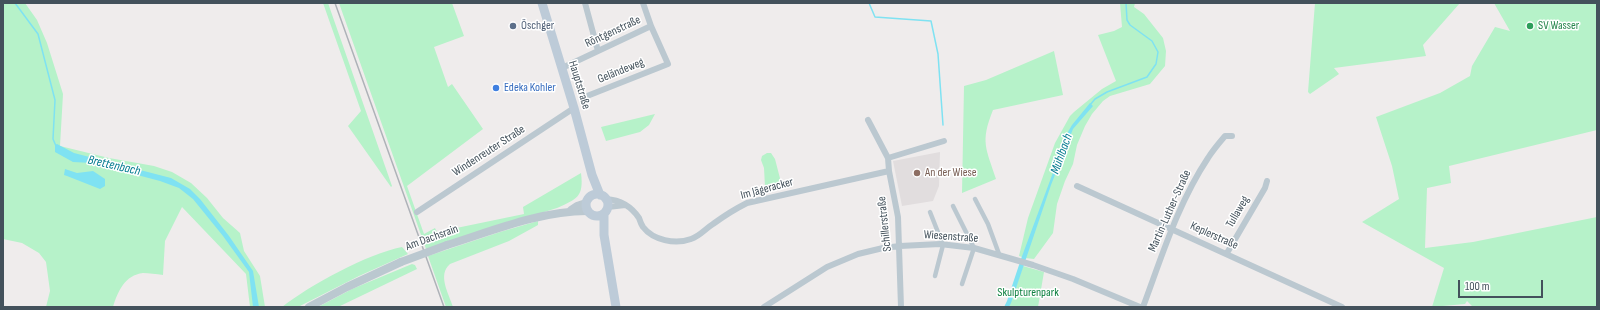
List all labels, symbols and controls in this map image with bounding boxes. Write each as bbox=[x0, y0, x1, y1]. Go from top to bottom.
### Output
street label: Röntgenstraße bbox=[583, 13, 643, 51]
place label: Öschger bbox=[521, 19, 554, 33]
place label: SV Wasser bbox=[1538, 19, 1579, 33]
marker: Öschger bbox=[508, 21, 518, 31]
marker: SV Wasser bbox=[1525, 21, 1535, 31]
street label: Geländeweg bbox=[596, 55, 646, 87]
street label: Hauptstraße bbox=[565, 59, 593, 111]
place label: Edeka Kohler bbox=[504, 81, 556, 95]
marker: Edeka Kohler bbox=[491, 83, 501, 93]
street label: Windenreuter Straße bbox=[450, 122, 528, 180]
water label: Mühlbach bbox=[1048, 132, 1076, 176]
water label: Brettenbach bbox=[86, 152, 142, 180]
place label: An der Wiese bbox=[925, 166, 977, 180]
marker: An der Wiese bbox=[912, 168, 922, 178]
street label: Martin-Luther-Straße bbox=[1146, 168, 1194, 254]
street label: Im Jägeracker bbox=[739, 175, 795, 203]
street label: Tullaweg bbox=[1223, 194, 1253, 230]
street label: Schillerstraße bbox=[875, 196, 895, 252]
street label: Keplerstraße bbox=[1188, 219, 1240, 253]
street label: Am Dachsrain bbox=[404, 222, 460, 254]
street label: Wiesenstraße bbox=[923, 228, 979, 246]
scale bar bbox=[1460, 272, 1545, 298]
text: 100 m bbox=[1465, 279, 1490, 294]
park label: Skulpturenpark bbox=[997, 286, 1059, 300]

